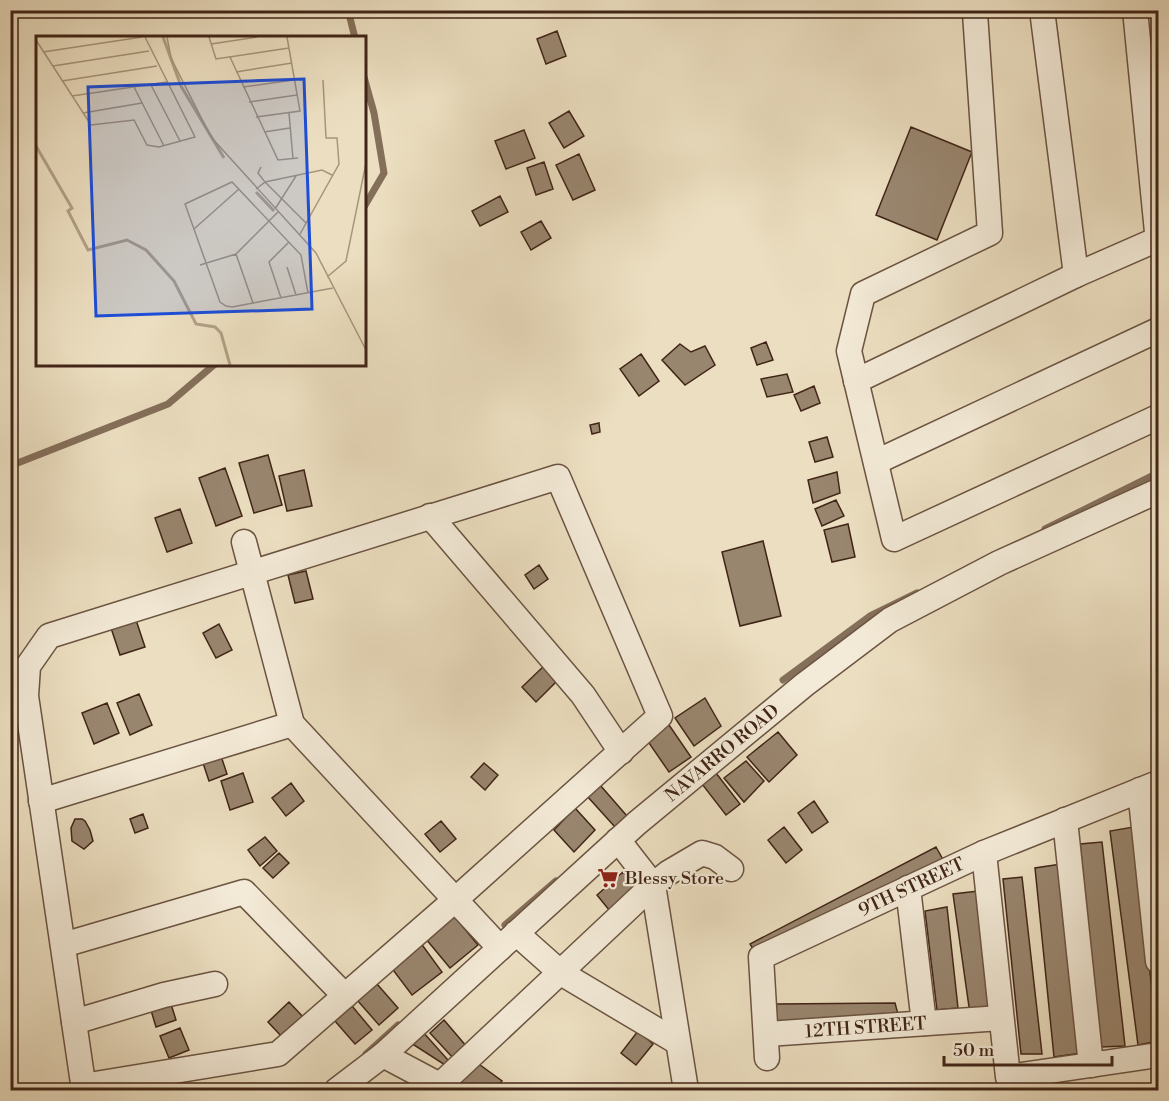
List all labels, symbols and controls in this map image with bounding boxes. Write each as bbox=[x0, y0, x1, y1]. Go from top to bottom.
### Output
inset map bbox=[36, 36, 366, 366]
street label: NAVARRO ROAD bbox=[660, 699, 784, 807]
street label: 9TH STREET bbox=[855, 852, 968, 922]
supermarket icon: Blessy Store bbox=[596, 866, 620, 890]
place label: Blessy Store bbox=[624, 867, 724, 890]
street label: 12TH STREET bbox=[804, 1012, 928, 1043]
scale bar bbox=[944, 1029, 1112, 1067]
text: 50 m bbox=[953, 1039, 995, 1062]

